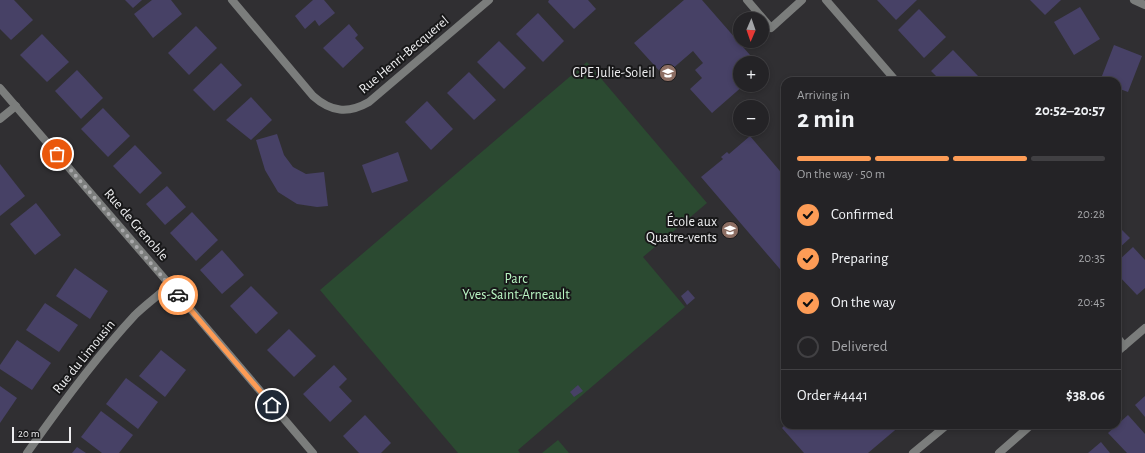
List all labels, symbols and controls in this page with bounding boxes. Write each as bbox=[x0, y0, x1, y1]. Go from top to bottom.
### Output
north arrow bbox=[733, 12, 769, 48]
map controls bbox=[733, 12, 769, 136]
street label: Rue Henri-Becquerel bbox=[356, 14, 452, 96]
button: + bbox=[733, 56, 769, 92]
school or university icon: CPE Julie-Soleil bbox=[658, 63, 678, 83]
place label: CPE Julie-Soleil bbox=[572, 66, 655, 80]
text: Arriving in bbox=[797, 89, 850, 102]
button: − bbox=[733, 100, 769, 136]
text: 20:52–20:57 bbox=[1035, 103, 1105, 118]
text: 2 min bbox=[797, 106, 855, 132]
pin bbox=[40, 137, 74, 171]
icon: bag bbox=[46, 143, 68, 165]
text: On the way · 50 m bbox=[797, 168, 885, 181]
street label: Rue de Grenoble bbox=[101, 187, 171, 263]
icon: check bbox=[797, 204, 819, 226]
text: Confirmed bbox=[831, 207, 893, 222]
text: 20:28 bbox=[1077, 208, 1105, 221]
place label: École aux Quatre-vents bbox=[646, 212, 717, 245]
school or university icon: École aux Quatre-vents bbox=[720, 220, 740, 240]
icon: check bbox=[797, 248, 819, 270]
text: Preparing bbox=[831, 251, 888, 266]
text: 20:35 bbox=[1078, 252, 1105, 265]
park label: Parc Yves-Saint-Arneault bbox=[462, 272, 570, 302]
courier bbox=[158, 275, 198, 315]
icon: car bbox=[167, 284, 189, 306]
icon: check bbox=[797, 292, 819, 314]
text: On the way bbox=[831, 295, 896, 310]
text: 20:45 bbox=[1078, 296, 1105, 309]
street label: Rue du Limousin bbox=[50, 318, 118, 396]
text: Delivered bbox=[831, 339, 888, 354]
pin bbox=[255, 388, 289, 422]
text: Order #4441 bbox=[797, 388, 868, 403]
text: $38.06 bbox=[1066, 388, 1105, 403]
icon: home bbox=[261, 394, 283, 416]
scale bar bbox=[12, 425, 71, 444]
text: 20 m bbox=[18, 428, 39, 439]

